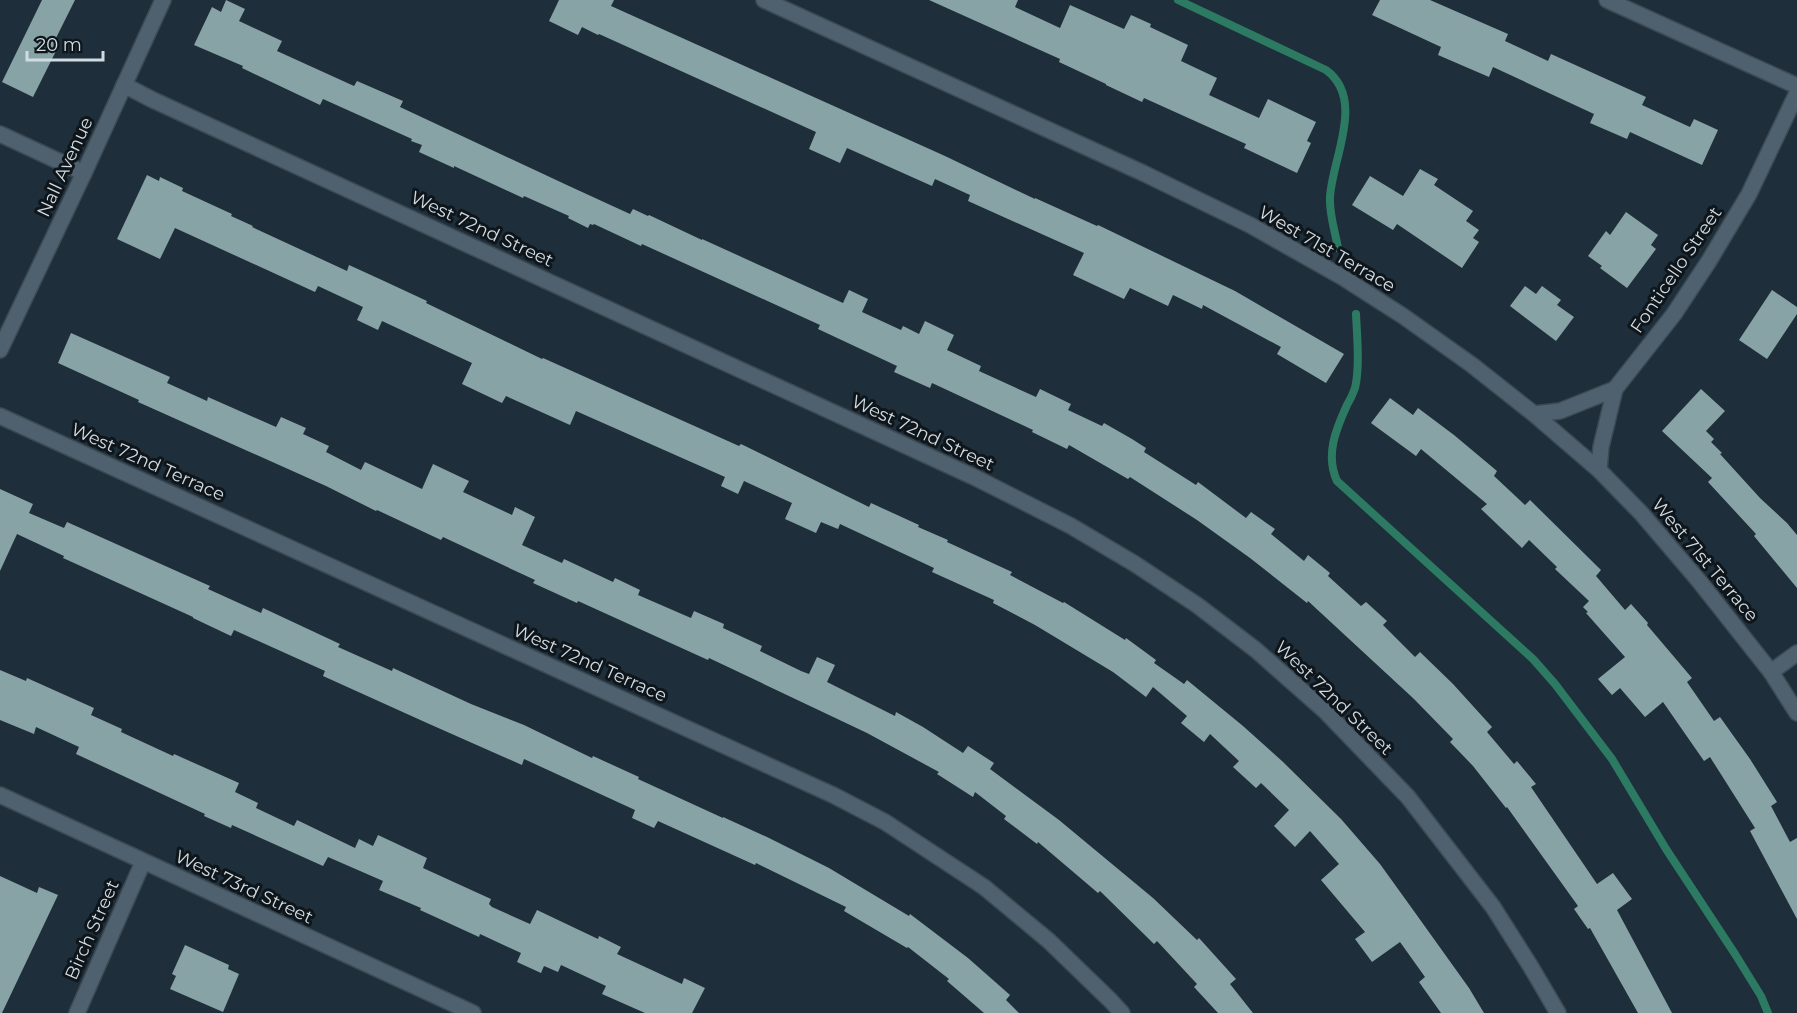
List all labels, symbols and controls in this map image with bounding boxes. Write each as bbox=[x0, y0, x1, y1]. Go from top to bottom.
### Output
scale bar bbox=[27, 24, 104, 62]
text: 20 m bbox=[36, 34, 82, 56]
street label: Nall Avenue bbox=[32, 113, 98, 220]
street label: West 72nd Street bbox=[407, 186, 557, 272]
street label: West 71st Terrace bbox=[1255, 201, 1399, 297]
street label: Fonticello Street bbox=[1626, 203, 1726, 337]
street label: West 72nd Street bbox=[848, 390, 998, 476]
street label: West 72nd Terrace bbox=[68, 418, 228, 506]
street label: West 71st Terrace bbox=[1647, 494, 1763, 626]
street label: West 72nd Terrace bbox=[510, 619, 670, 707]
street label: West 72nd Street bbox=[1271, 636, 1397, 760]
street label: West 73rd Street bbox=[172, 845, 316, 929]
street label: Birch Street bbox=[60, 877, 124, 983]

